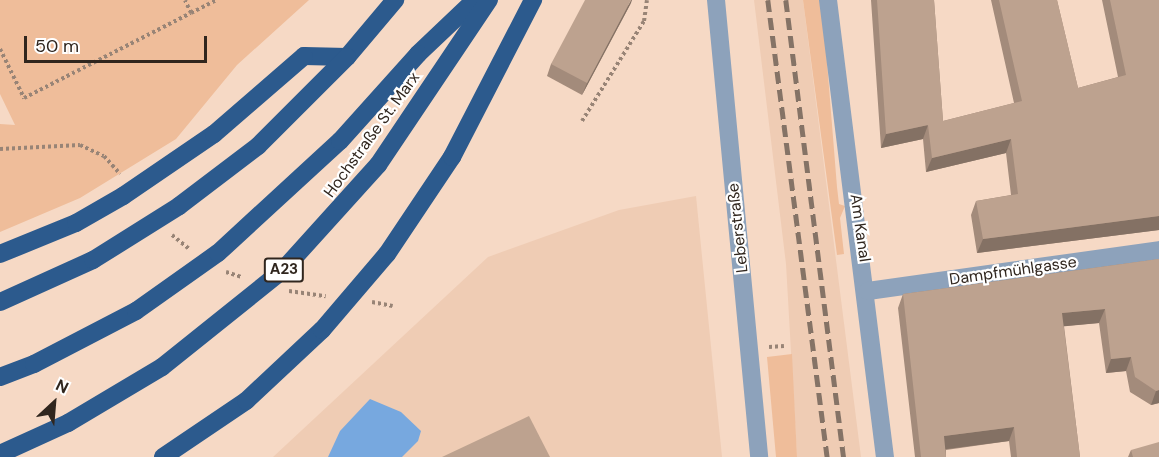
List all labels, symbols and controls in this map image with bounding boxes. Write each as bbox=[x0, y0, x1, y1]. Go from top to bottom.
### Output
scale bar bbox=[27, 24, 210, 62]
text: 50 m bbox=[35, 34, 79, 58]
street label: Hochstraße St. Marx bbox=[320, 69, 424, 201]
street label: Leberstraße bbox=[724, 182, 752, 274]
street label: Am Kanal bbox=[846, 193, 874, 263]
street label: Dampfmühlgasse bbox=[948, 253, 1078, 289]
road number: A23 bbox=[263, 258, 305, 282]
north arrow bbox=[24, 373, 84, 433]
text: N bbox=[52, 374, 72, 398]

